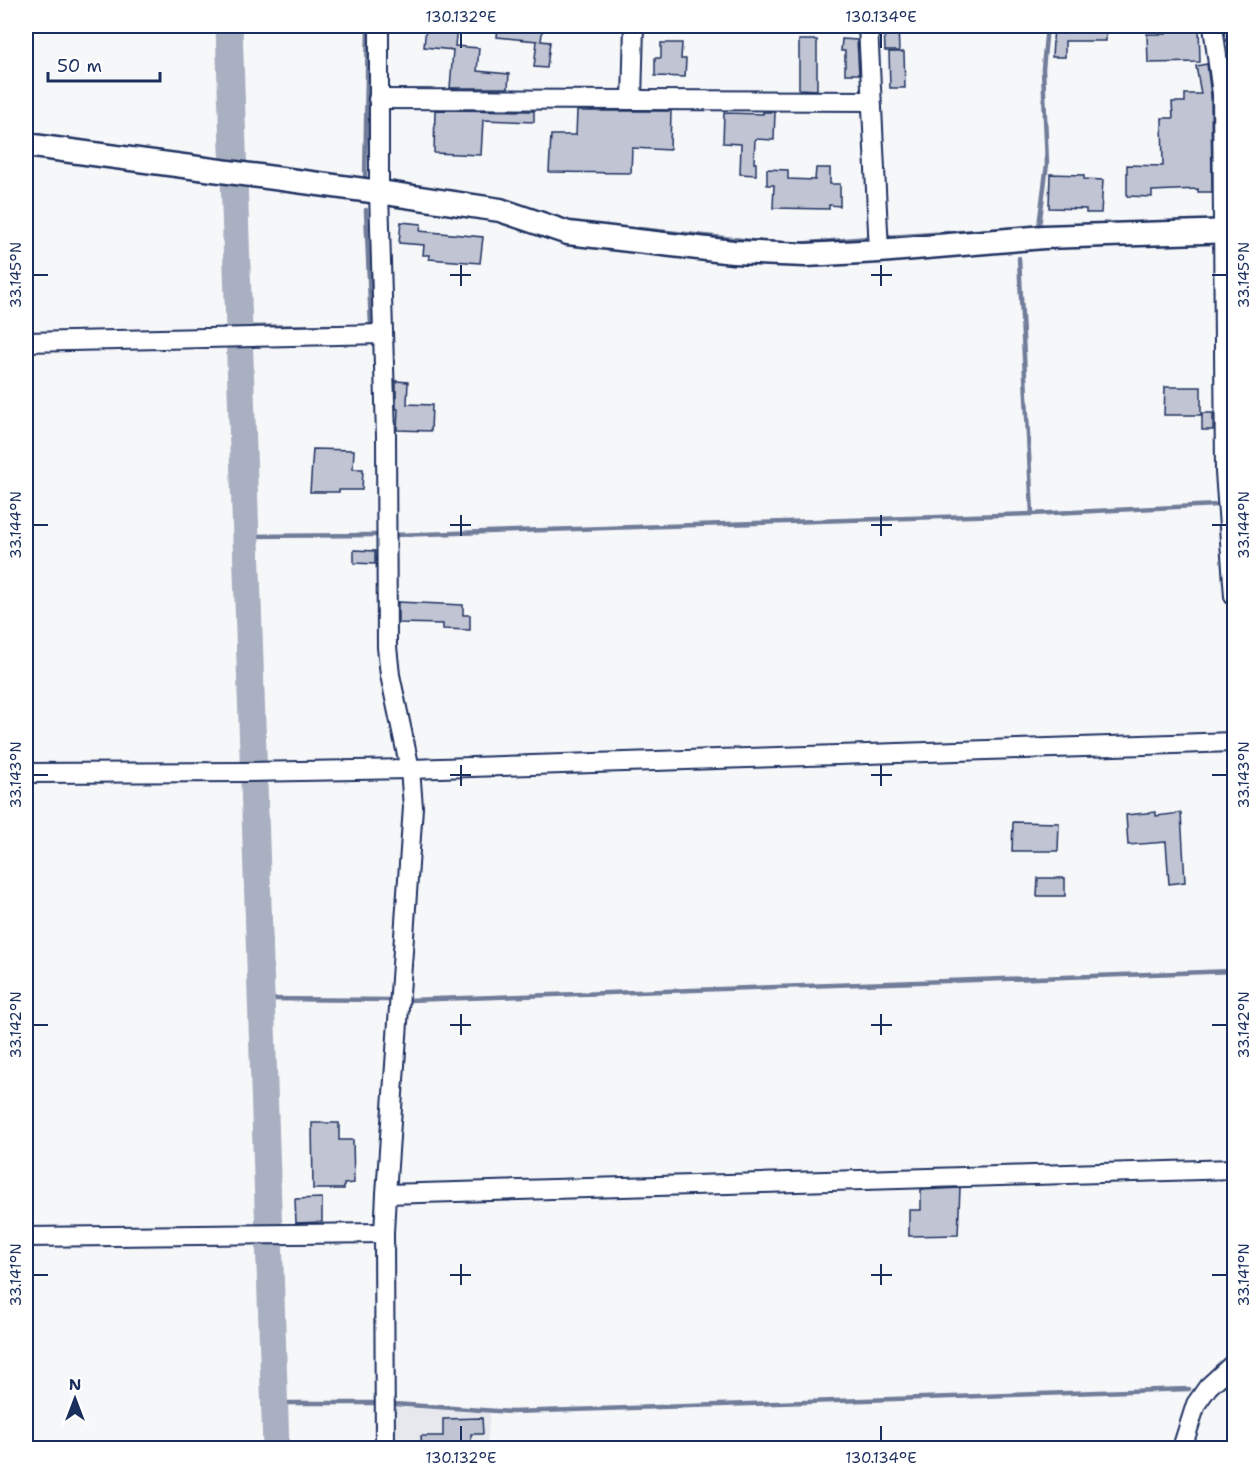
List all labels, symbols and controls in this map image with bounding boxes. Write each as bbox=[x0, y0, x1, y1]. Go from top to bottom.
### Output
text: 130.132°E bbox=[426, 7, 496, 27]
text: 130.134°E bbox=[845, 7, 917, 27]
scale bar bbox=[48, 45, 160, 83]
text: 50 m bbox=[57, 54, 102, 78]
text: 33.145°N bbox=[6, 242, 26, 308]
text: 33.145°N bbox=[1234, 242, 1254, 308]
text: 33.144°N bbox=[6, 491, 26, 559]
text: 33.144°N bbox=[1234, 491, 1254, 559]
text: 33.143°N bbox=[6, 741, 26, 809]
text: 33.143°N bbox=[1234, 741, 1254, 809]
text: 33.142°N bbox=[6, 991, 26, 1059]
text: 33.142°N bbox=[1234, 991, 1254, 1059]
text: 33.141°N bbox=[6, 1243, 26, 1307]
text: 33.141°N bbox=[1234, 1243, 1254, 1307]
north arrow bbox=[45, 1369, 105, 1429]
text: N bbox=[69, 1374, 81, 1395]
text: 130.132°E bbox=[426, 1448, 496, 1468]
text: 130.134°E bbox=[845, 1448, 917, 1468]

